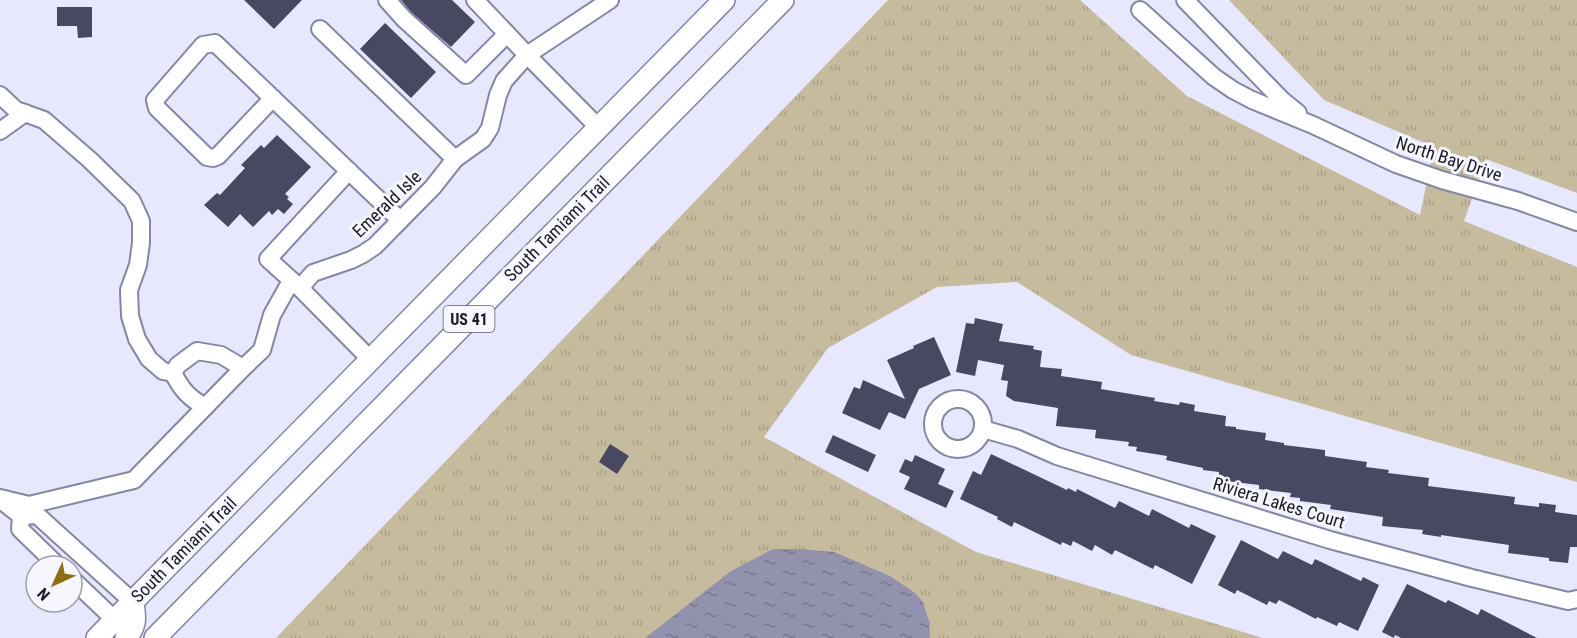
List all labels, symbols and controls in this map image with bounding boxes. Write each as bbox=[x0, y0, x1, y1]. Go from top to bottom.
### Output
street label: North Bay Drive bbox=[1394, 132, 1505, 186]
street label: Emerald Isle bbox=[348, 166, 425, 241]
street label: South Tamiami Trail bbox=[500, 172, 614, 286]
road number: US 41 bbox=[444, 306, 494, 332]
street label: Riviera Lakes Court bbox=[1211, 472, 1348, 533]
street label: South Tamiami Trail bbox=[127, 493, 241, 607]
north arrow bbox=[24, 554, 84, 614]
text: N bbox=[34, 584, 54, 604]

